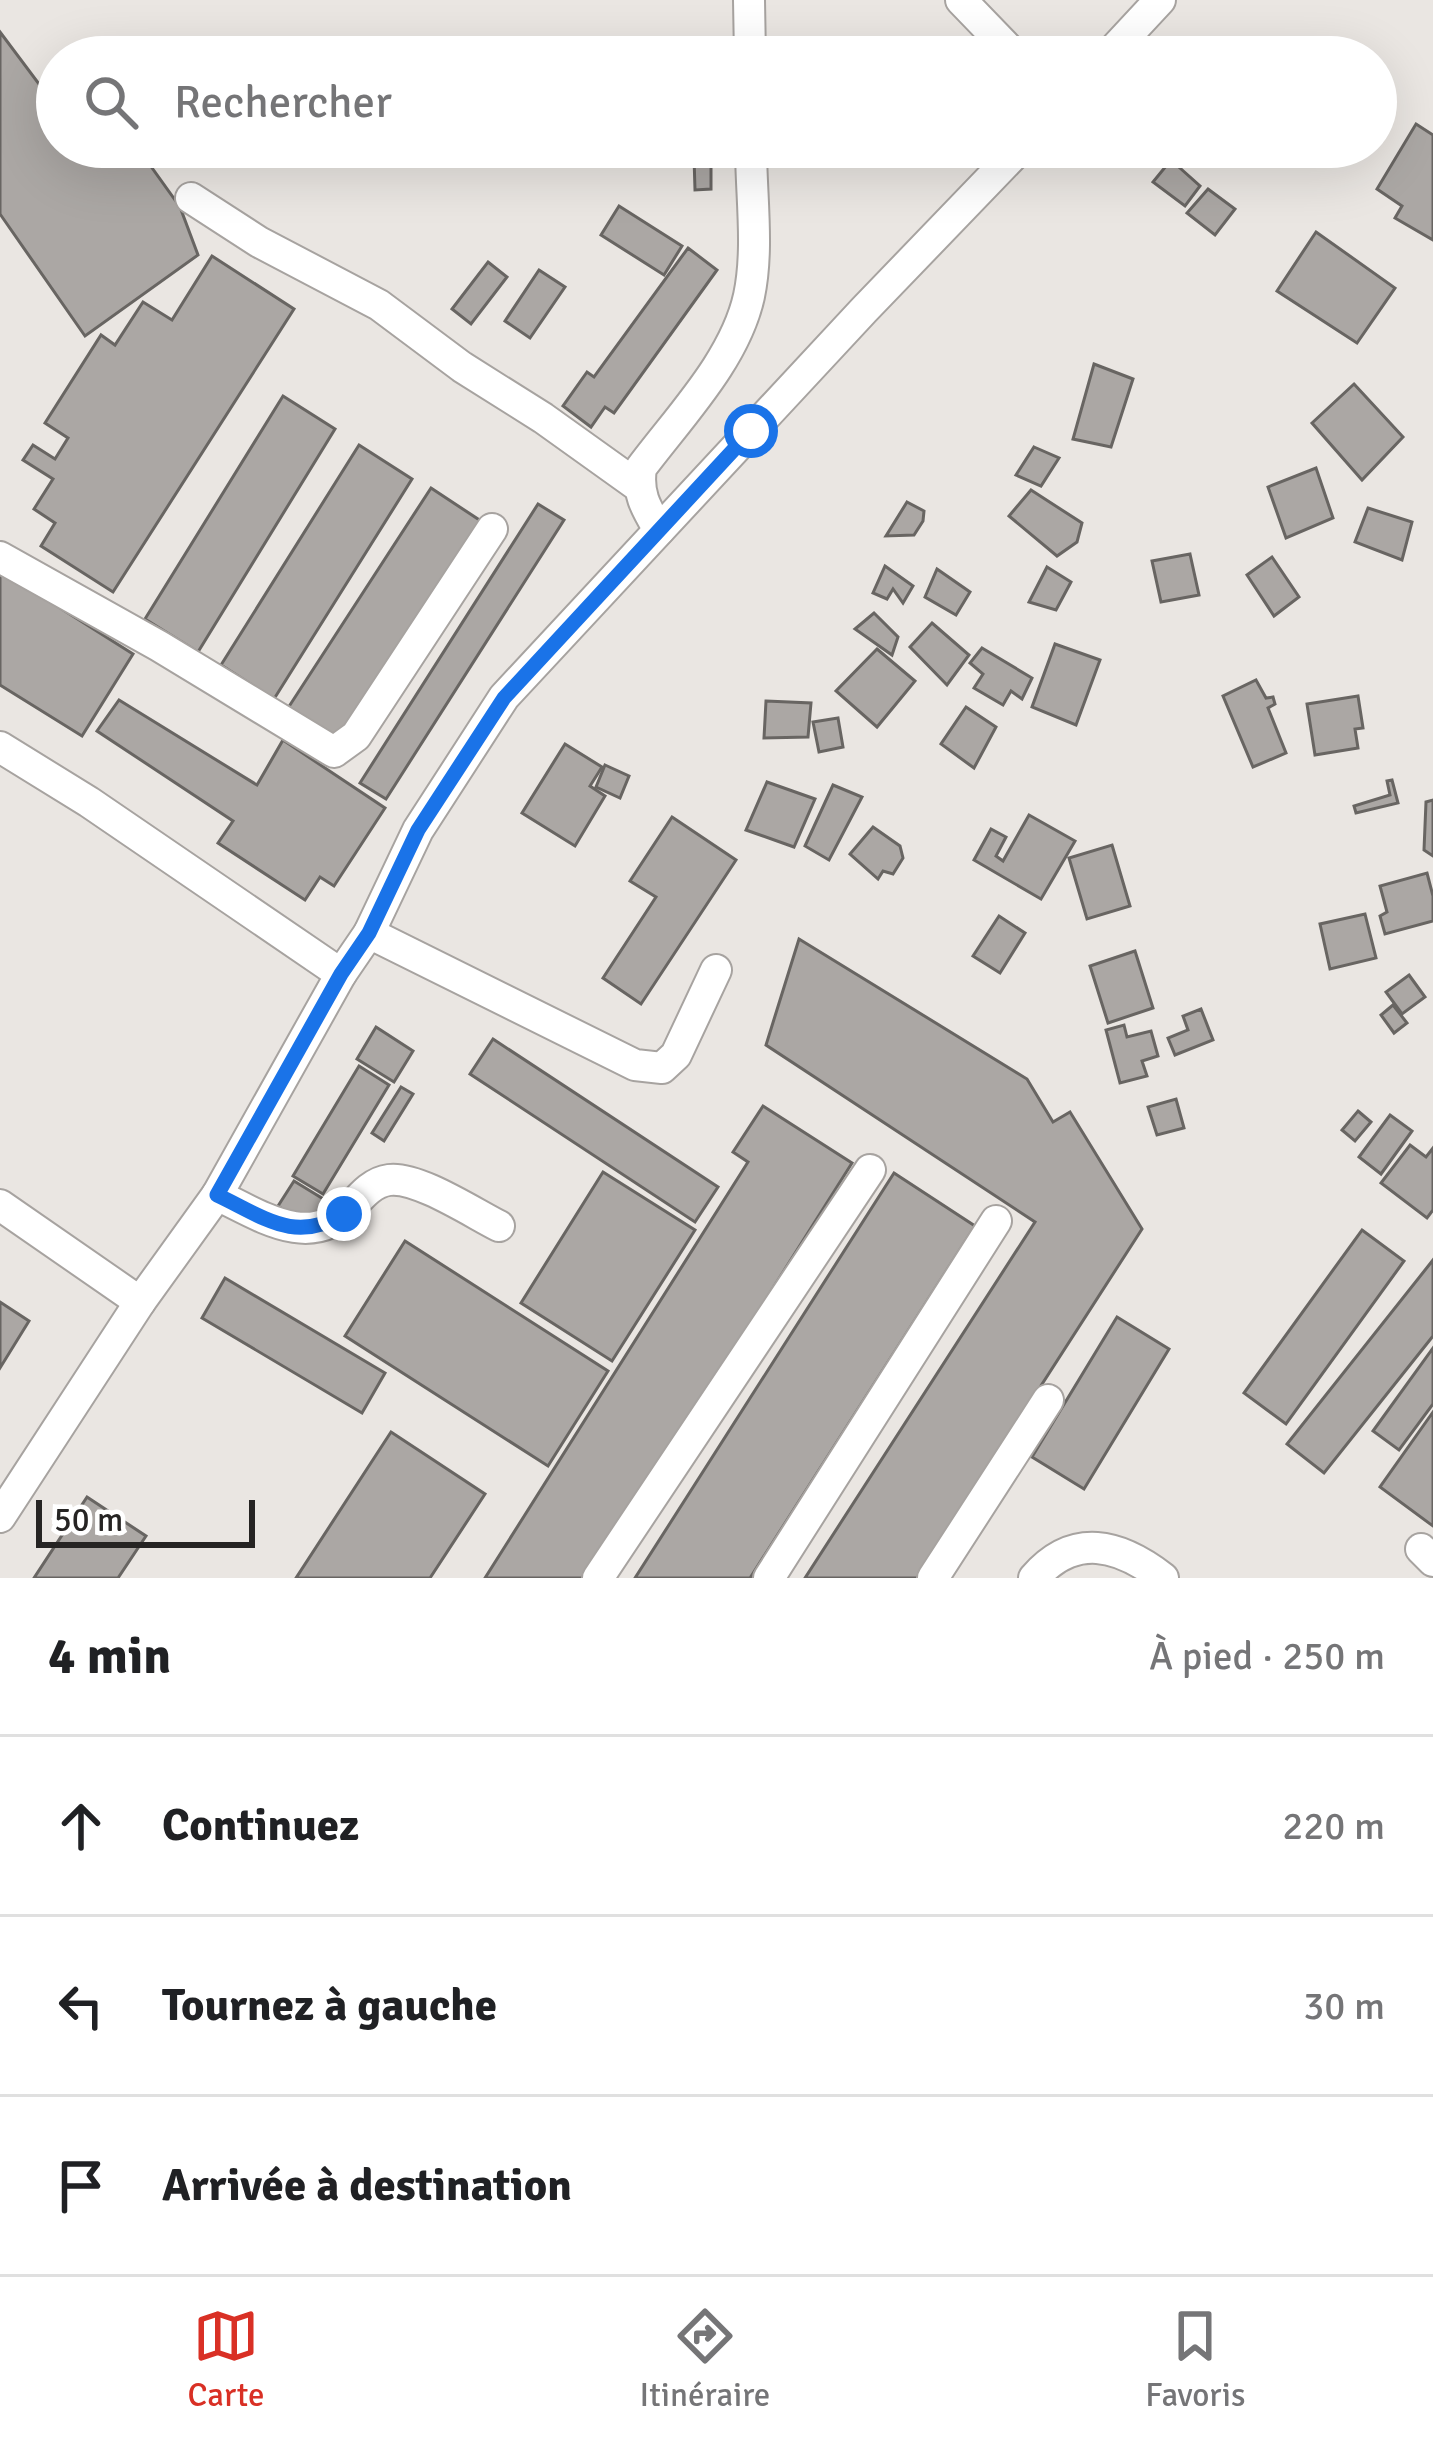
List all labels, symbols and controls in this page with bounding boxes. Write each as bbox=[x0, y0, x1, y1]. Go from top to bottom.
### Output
search box bbox=[36, 36, 1397, 168]
icon: search bbox=[78, 69, 144, 135]
text: Rechercher bbox=[174, 75, 392, 130]
route start bbox=[724, 404, 778, 458]
route end bbox=[317, 1187, 371, 1241]
scale bar bbox=[36, 1494, 255, 1547]
text: 50 m bbox=[54, 1500, 123, 1541]
text: 4 min bbox=[48, 1625, 171, 1688]
text: À pied · 250 m bbox=[1149, 1632, 1385, 1680]
icon: ahead bbox=[48, 1793, 114, 1859]
text: Continuez bbox=[162, 1798, 359, 1853]
text: 220 m bbox=[1282, 1802, 1385, 1850]
icon: left bbox=[48, 1973, 114, 2039]
text: Tournez à gauche bbox=[162, 1978, 497, 2033]
text: 30 m bbox=[1303, 1982, 1385, 2030]
icon: arrive bbox=[48, 2153, 114, 2219]
text: Arrivée à destination bbox=[162, 2158, 572, 2213]
tab: Carte bbox=[188, 2303, 265, 2416]
tab: Itinéraire bbox=[640, 2303, 770, 2416]
tab: Favoris bbox=[1145, 2303, 1245, 2416]

